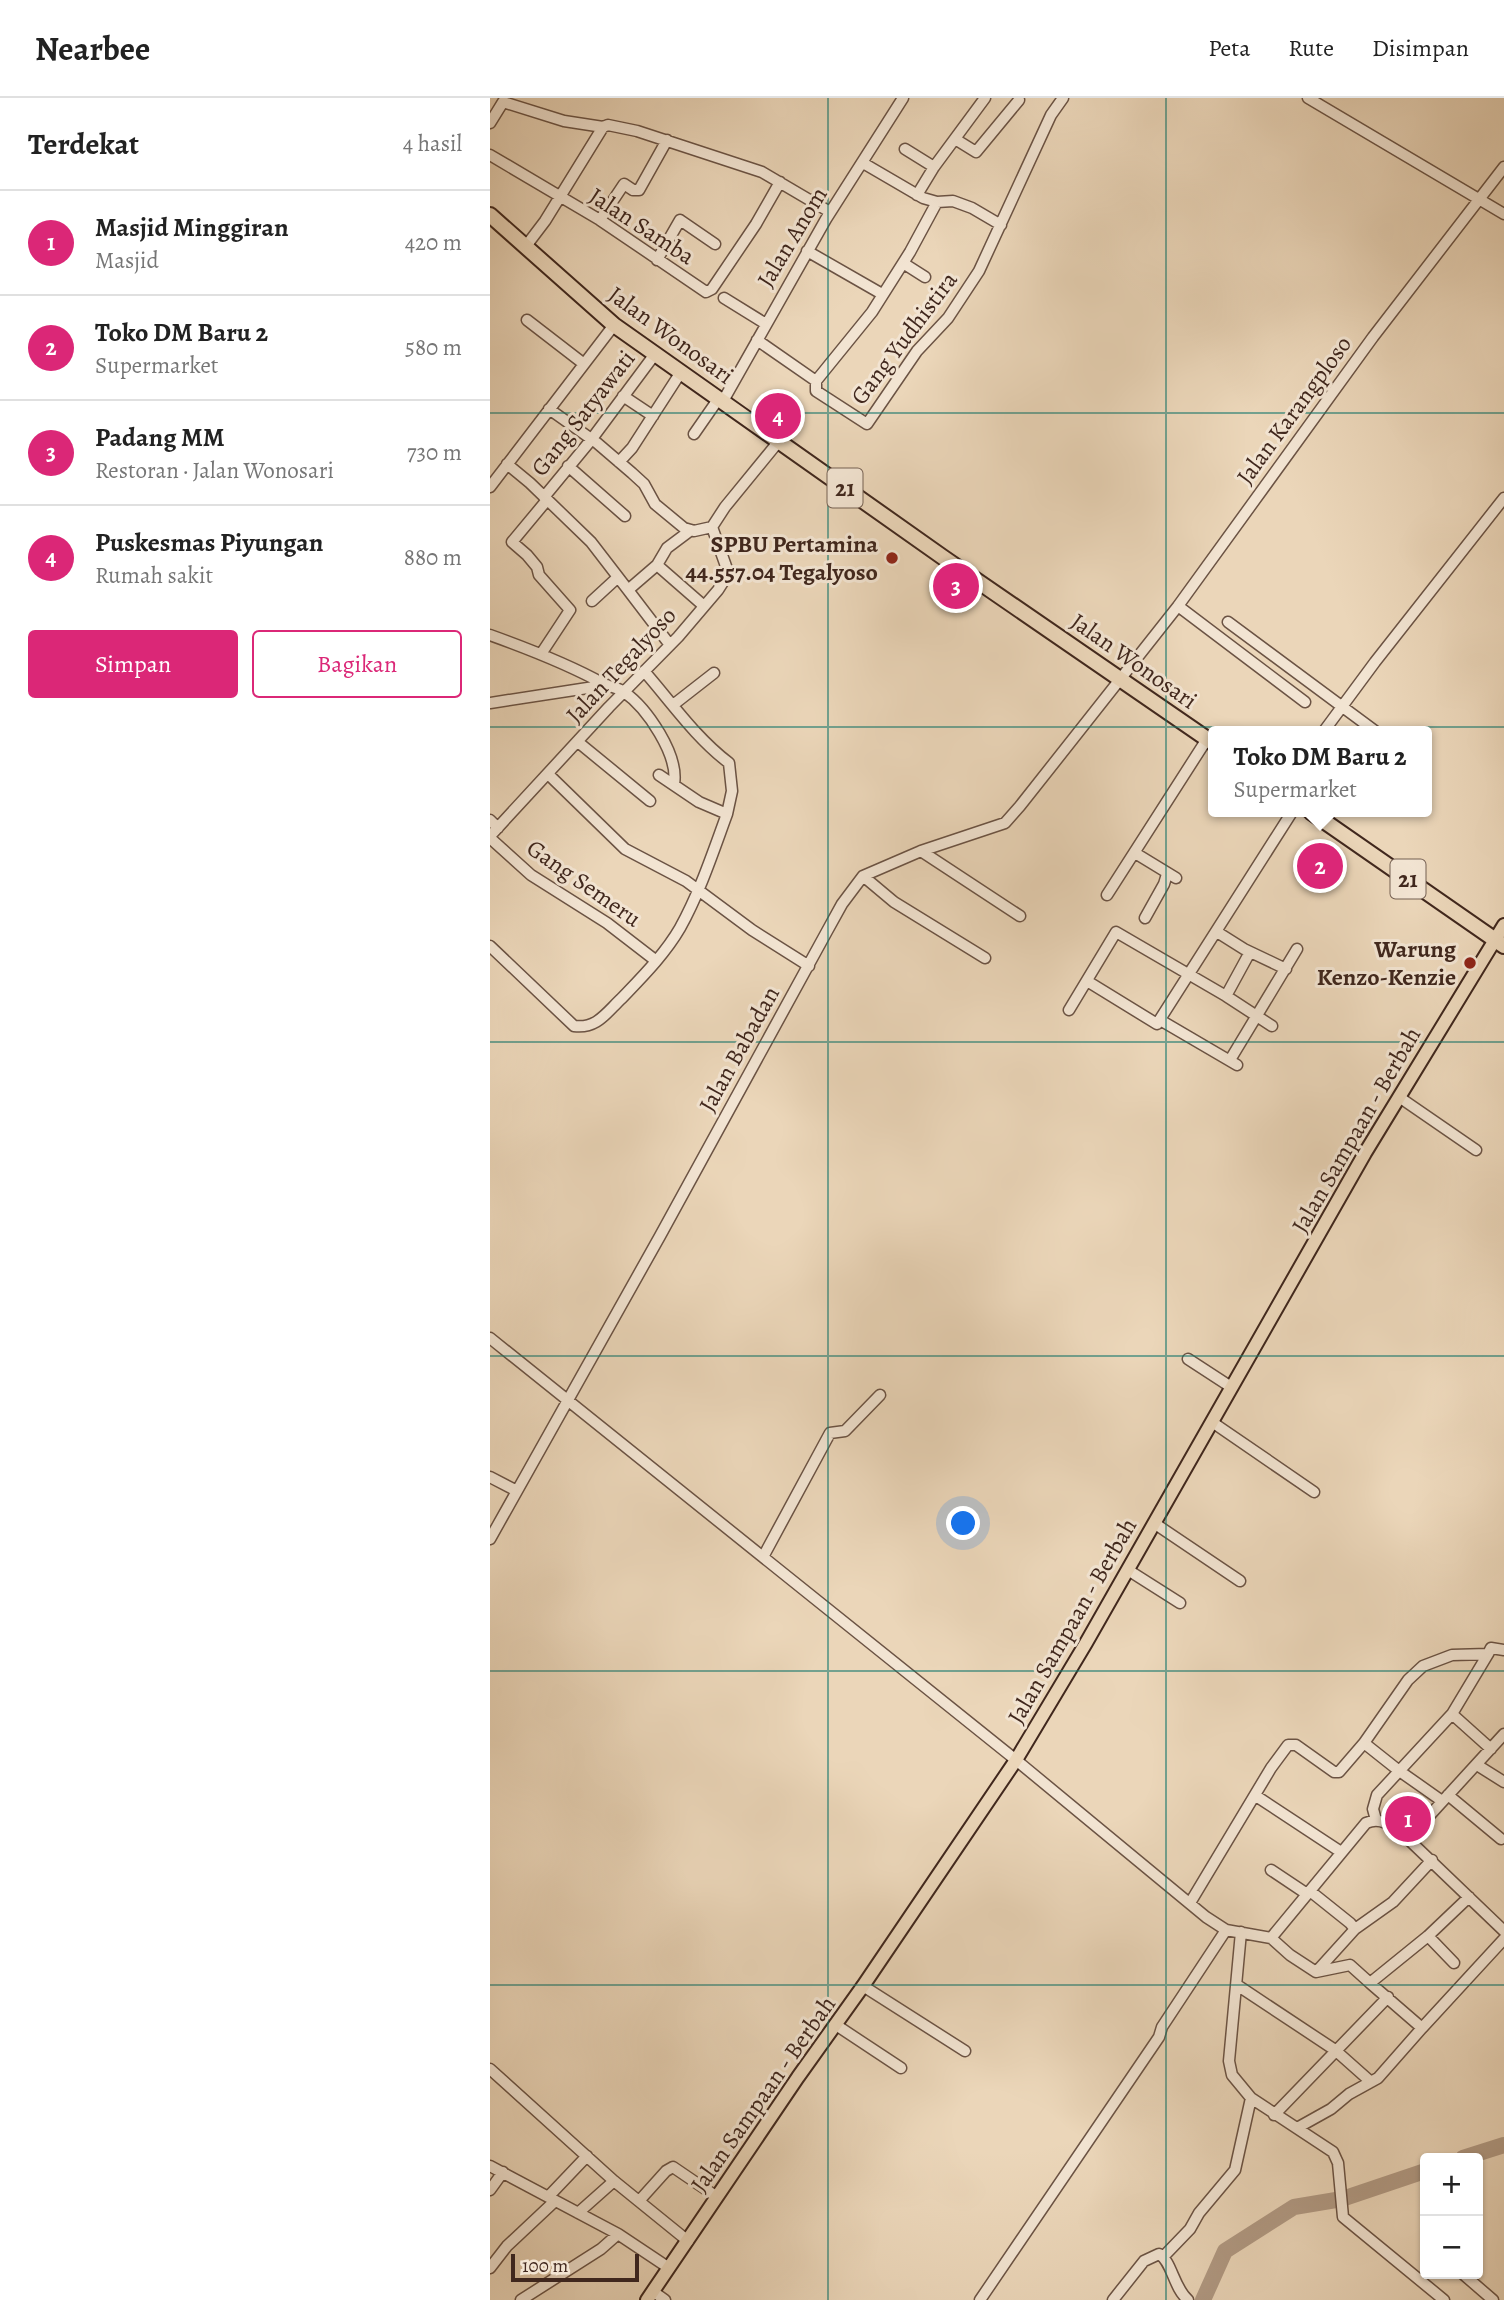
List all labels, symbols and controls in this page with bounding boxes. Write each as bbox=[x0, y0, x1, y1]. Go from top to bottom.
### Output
text: Nearbee bbox=[35, 26, 150, 71]
text: Peta bbox=[1208, 32, 1250, 64]
text: Rute bbox=[1288, 32, 1334, 64]
text: Disimpan bbox=[1372, 32, 1469, 64]
text: Terdekat bbox=[28, 124, 139, 164]
text: 4 hasil bbox=[403, 128, 462, 159]
street label: Jalan Samba bbox=[583, 180, 702, 273]
street label: Jalan Anom bbox=[749, 181, 835, 293]
text: Masjid Minggiran bbox=[95, 210, 289, 245]
text: 1 bbox=[47, 227, 55, 258]
text: 420 m bbox=[405, 227, 462, 258]
text: Masjid bbox=[95, 245, 159, 276]
street label: Gang Yudhistira bbox=[843, 264, 965, 411]
street label: Jalan Wonosari bbox=[602, 279, 740, 391]
text: Toko DM Baru 2 bbox=[95, 315, 268, 350]
street label: Jalan Karangploso bbox=[1229, 329, 1359, 491]
text: 2 bbox=[45, 332, 57, 363]
text: 580 m bbox=[405, 332, 462, 363]
street label: Gang Satyawati bbox=[524, 343, 642, 483]
text: Supermarket bbox=[95, 350, 218, 381]
pin: 4 bbox=[755, 390, 801, 442]
text: Padang MM bbox=[95, 420, 225, 455]
text: 3 bbox=[46, 437, 56, 468]
text: 730 m bbox=[407, 437, 462, 468]
text: Restoran · Jalan Wonosari bbox=[95, 455, 334, 486]
road number: 21 bbox=[828, 468, 862, 508]
text: Puskesmas Piyungan bbox=[95, 525, 323, 560]
place label: SPBU Pertamina 44.557.04 Tegalyoso bbox=[685, 528, 878, 588]
text: 4 bbox=[46, 542, 56, 573]
text: 880 m bbox=[404, 542, 462, 573]
marker: SPBU Pertamina 44.557.04 Tegalyoso bbox=[884, 550, 900, 566]
text: Rumah sakit bbox=[95, 560, 213, 591]
pin: 3 bbox=[933, 560, 979, 612]
street label: Jalan Tegalyoso bbox=[559, 600, 683, 730]
street label: Jalan Wonosari bbox=[1064, 606, 1204, 716]
button: Simpan bbox=[28, 630, 238, 698]
button: Bagikan bbox=[252, 630, 462, 698]
popup bbox=[1208, 726, 1432, 817]
text: Toko DM Baru 2 bbox=[1233, 739, 1407, 774]
text: Supermarket bbox=[1233, 774, 1357, 805]
street label: Gang Semeru bbox=[520, 832, 648, 934]
pin: 2 bbox=[1297, 840, 1343, 892]
road number: 21 bbox=[1390, 860, 1426, 898]
place label: Warung Kenzo-Kenzie bbox=[1317, 933, 1457, 993]
marker: Warung Kenzo-Kenzie bbox=[1462, 955, 1478, 971]
street label: Jalan Babadan bbox=[691, 980, 787, 1118]
street label: Jalan Sampaan - Berbah bbox=[1284, 1021, 1428, 1239]
your location bbox=[946, 1506, 980, 1540]
street label: Jalan Sampaan - Berbah bbox=[1000, 1512, 1144, 1730]
pin: 1 bbox=[1385, 1793, 1431, 1845]
street label: Jalan Sampaan - Berbah bbox=[683, 1989, 843, 2198]
map controls bbox=[1420, 2153, 1483, 2279]
button: + bbox=[1420, 2153, 1483, 2216]
button: − bbox=[1420, 2216, 1483, 2279]
scale bar bbox=[511, 2251, 639, 2283]
text: 100 m bbox=[522, 2253, 568, 2279]

